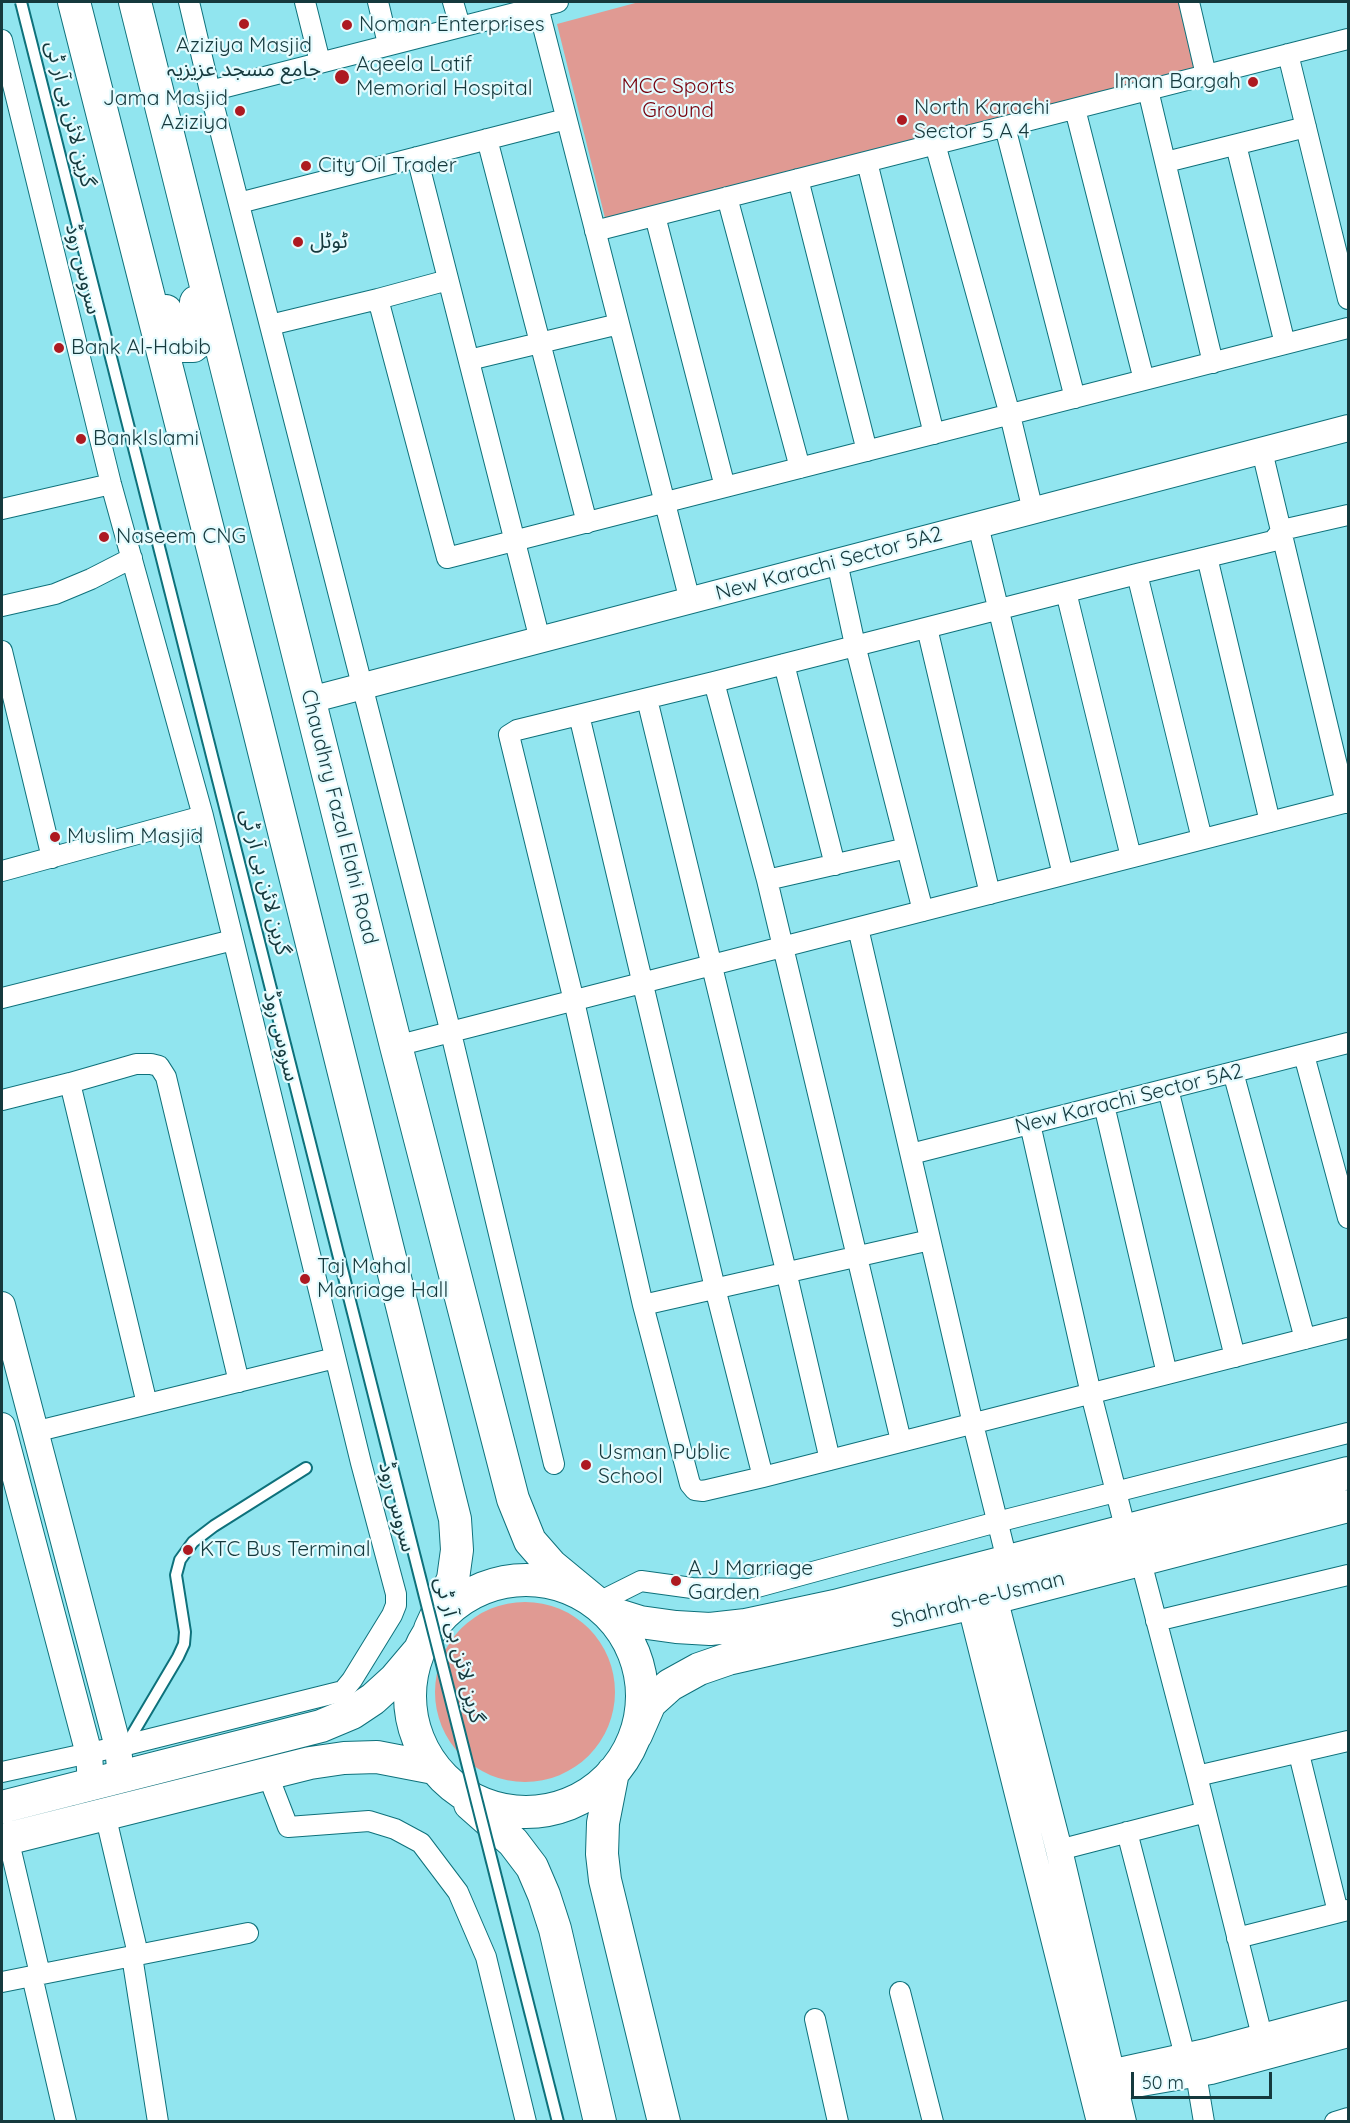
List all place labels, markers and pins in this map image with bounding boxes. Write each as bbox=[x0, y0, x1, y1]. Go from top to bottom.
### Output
place label: Noman Enterprises bbox=[359, 12, 545, 38]
marker: Aziziya Masjid جامع مسجد عزیزیہ bbox=[237, 17, 251, 31]
marker: Noman Enterprises bbox=[340, 18, 354, 32]
place label: Aziziya Masjid جامع مسجد عزیزیہ bbox=[167, 33, 321, 83]
place label: Aqeela Latif Memorial Hospital bbox=[356, 52, 532, 102]
marker: Aqeela Latif Memorial Hospital bbox=[333, 68, 351, 86]
place label: Iman Bargah bbox=[1114, 69, 1241, 95]
marker: Iman Bargah bbox=[1246, 75, 1260, 89]
place label: Jama Masjid Aziziya bbox=[103, 86, 228, 136]
place label: North Karachi Sector 5 A 4 bbox=[914, 95, 1050, 145]
marker: Jama Masjid Aziziya bbox=[233, 104, 247, 118]
marker: North Karachi Sector 5 A 4 bbox=[895, 113, 909, 127]
place label: City Oil Trader bbox=[318, 153, 457, 179]
marker: City Oil Trader bbox=[299, 159, 313, 173]
place label: ٹوٹل bbox=[310, 229, 348, 255]
marker: ٹوٹل bbox=[291, 235, 305, 249]
place label: Bank Al-Habib bbox=[71, 335, 211, 361]
marker: Bank Al-Habib bbox=[52, 341, 66, 355]
place label: BankIslami bbox=[93, 426, 199, 452]
marker: BankIslami bbox=[74, 432, 88, 446]
place label: Naseem CNG bbox=[116, 524, 246, 550]
marker: Naseem CNG bbox=[97, 530, 111, 544]
place label: Muslim Masjid bbox=[67, 824, 203, 850]
marker: Muslim Masjid bbox=[48, 830, 62, 844]
place label: Taj Mahal Marriage Hall bbox=[317, 1254, 448, 1304]
marker: Taj Mahal Marriage Hall bbox=[298, 1272, 312, 1286]
place label: Usman Public School bbox=[598, 1440, 730, 1490]
marker: Usman Public School bbox=[579, 1458, 593, 1472]
place label: KTC Bus Terminal bbox=[200, 1537, 371, 1563]
marker: KTC Bus Terminal bbox=[181, 1543, 195, 1557]
place label: A J Marriage Garden bbox=[688, 1556, 813, 1606]
marker: A J Marriage Garden bbox=[669, 1574, 683, 1588]

